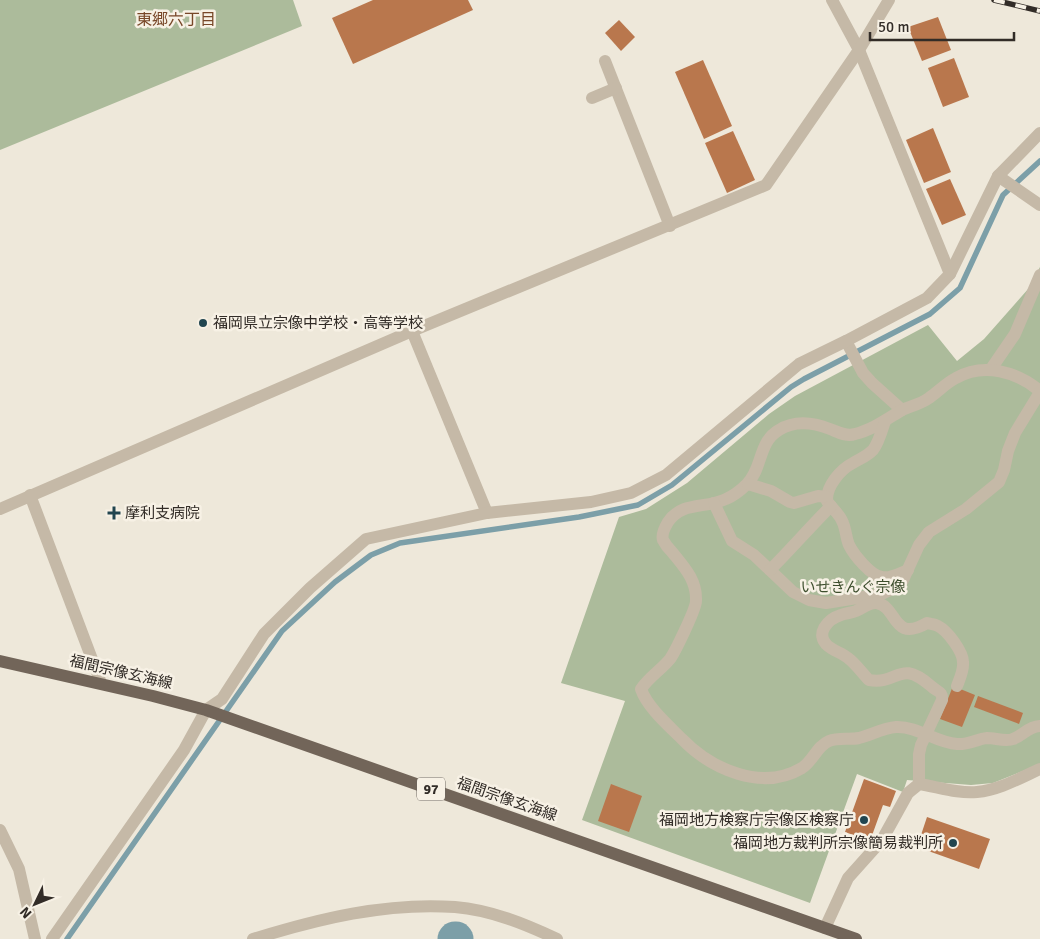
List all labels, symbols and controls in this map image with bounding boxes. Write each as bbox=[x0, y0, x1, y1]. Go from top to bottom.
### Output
district label: 東郷六丁目 bbox=[136, 10, 216, 30]
scale bar bbox=[870, 10, 1014, 42]
text: 50 m bbox=[878, 18, 909, 36]
place label: 福岡県立宗像中学校・高等学校 bbox=[213, 314, 423, 332]
marker: 福岡県立宗像中学校・高等学校 bbox=[197, 317, 209, 329]
place label: 摩利支病院 bbox=[125, 504, 200, 522]
marker: 摩利支病院 bbox=[107, 506, 121, 520]
park label: いせきんぐ宗像 bbox=[800, 578, 906, 596]
street label: 福間宗像玄海線 bbox=[68, 651, 174, 693]
street label: 福間宗像玄海線 bbox=[454, 773, 560, 825]
road number: 97 bbox=[417, 778, 445, 801]
place label: 福岡地方検察庁宗像区検察庁 bbox=[659, 811, 854, 829]
marker: 福岡地方検察庁宗像区検察庁 bbox=[858, 814, 870, 826]
place label: 福岡地方裁判所宗像簡易裁判所 bbox=[733, 834, 943, 852]
marker: 福岡地方裁判所宗像簡易裁判所 bbox=[947, 837, 959, 849]
north arrow bbox=[10, 879, 60, 929]
text: N bbox=[16, 903, 35, 922]

